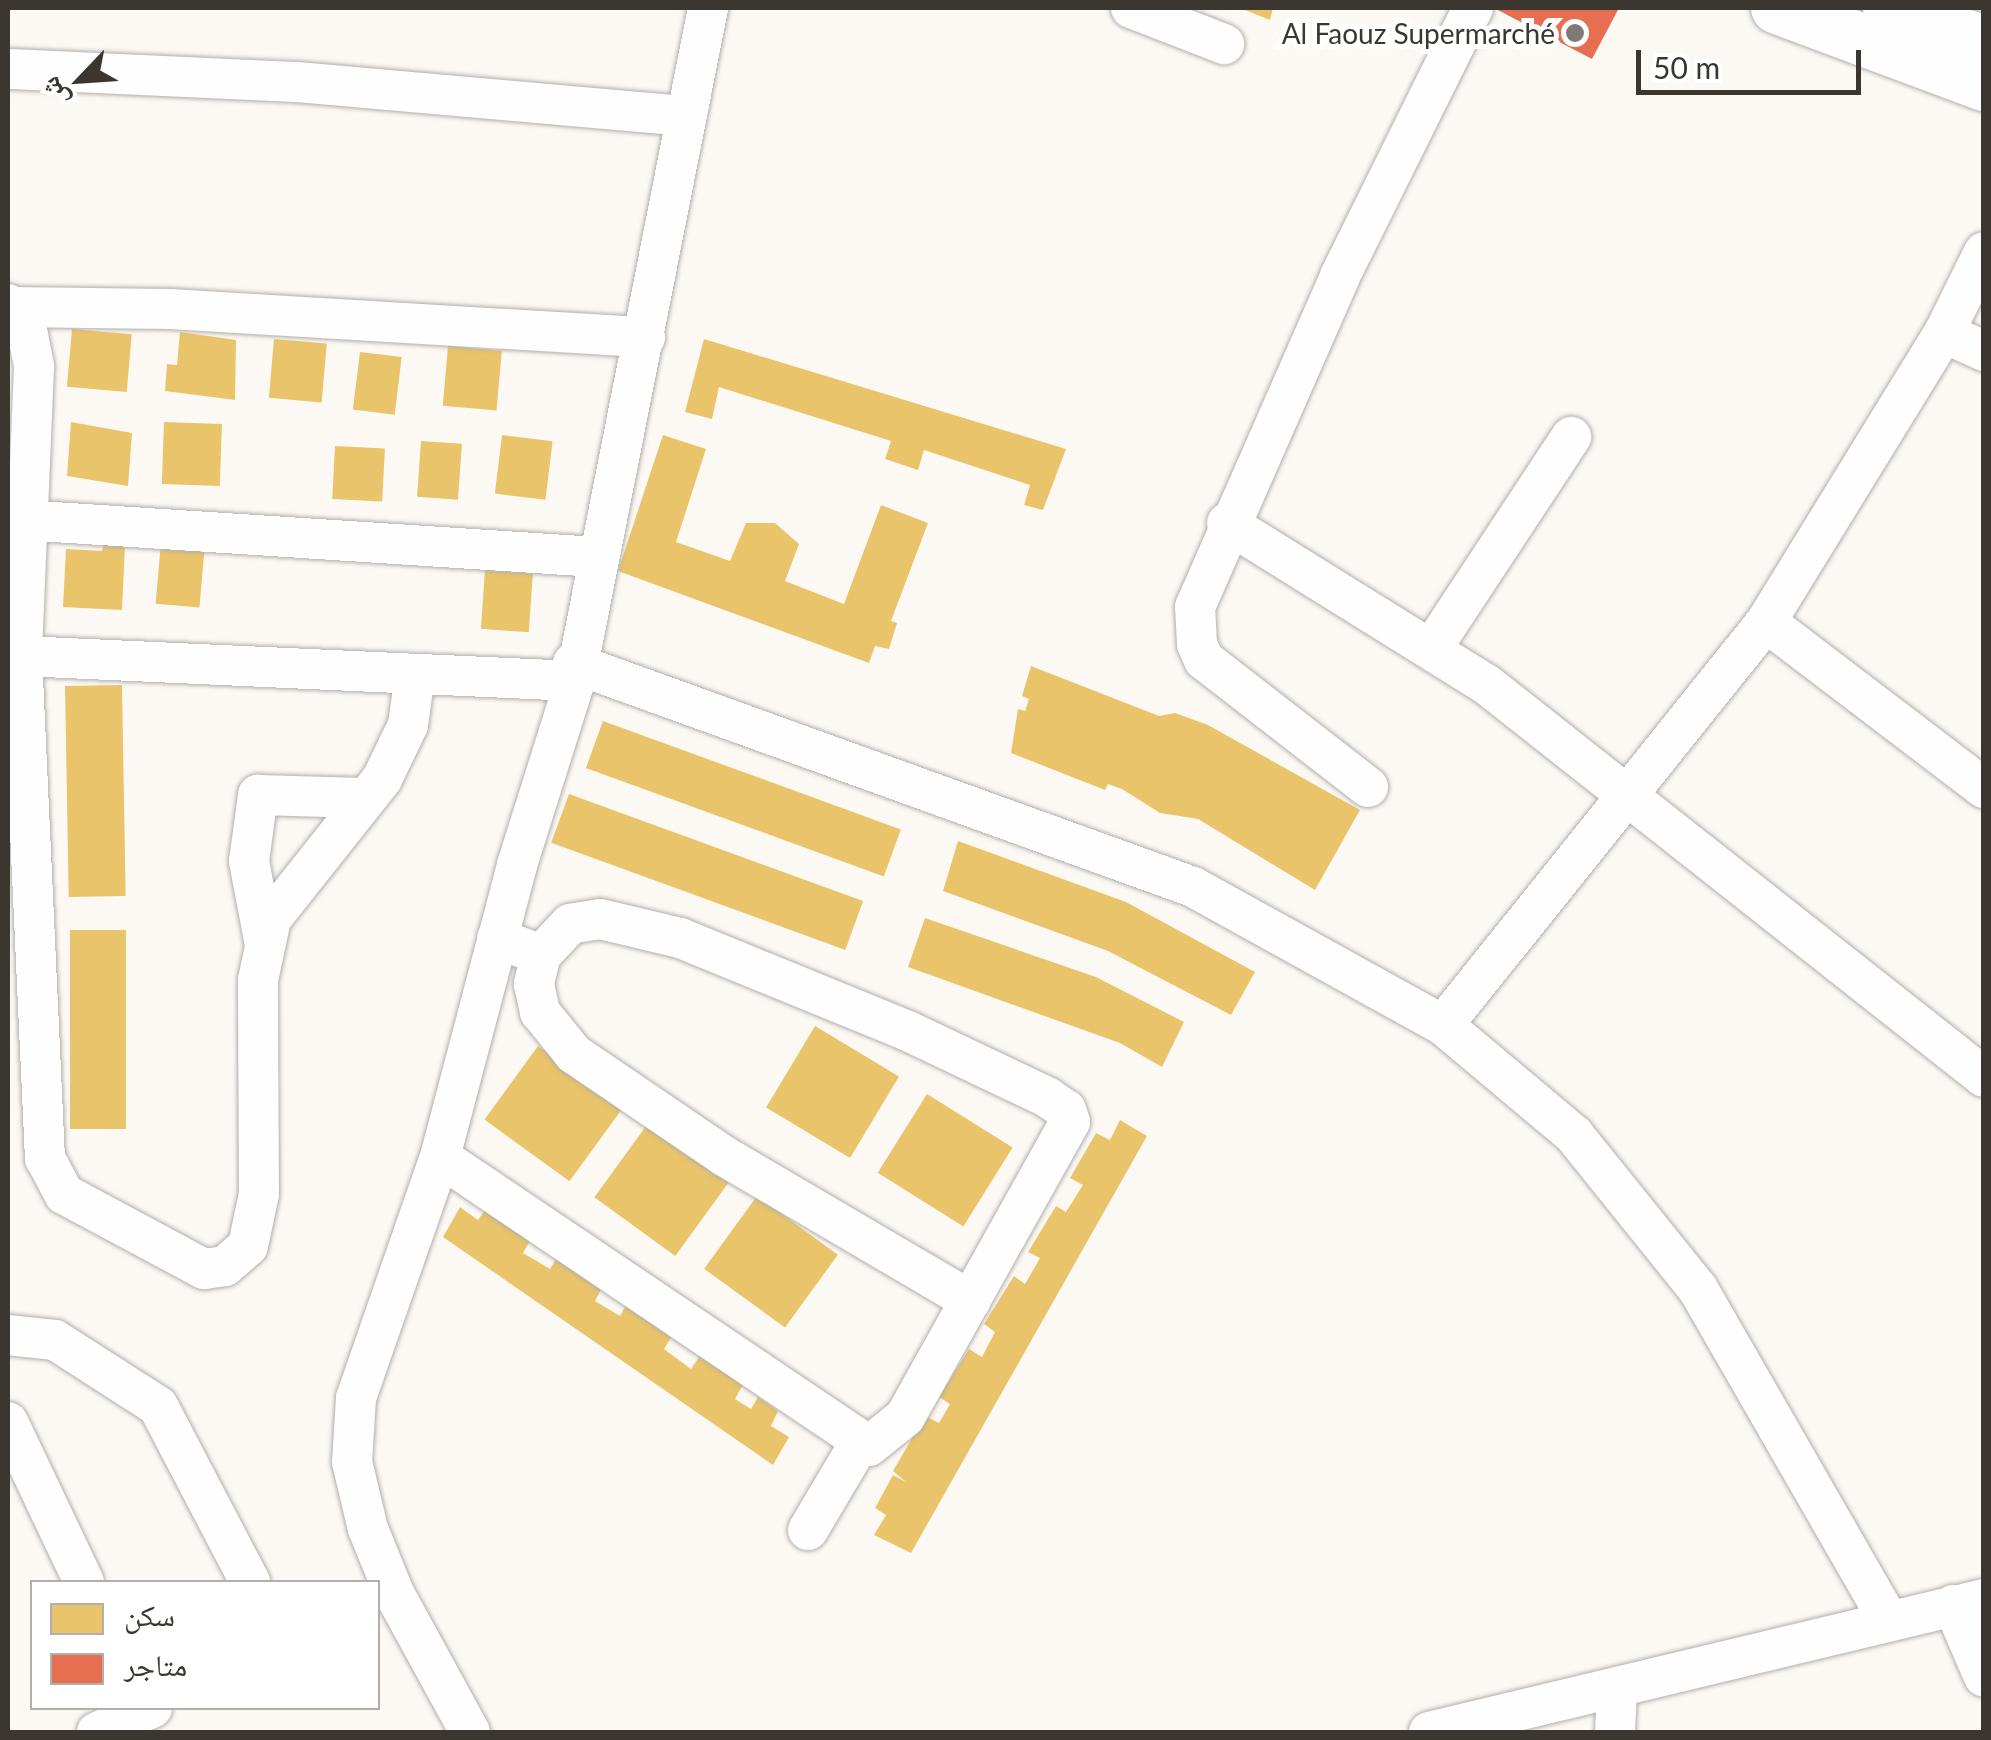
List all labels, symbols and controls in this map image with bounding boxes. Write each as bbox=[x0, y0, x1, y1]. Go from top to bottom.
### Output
place label: Al Faouz Supermarché bbox=[1282, 16, 1555, 50]
marker: Al Faouz Supermarché bbox=[1564, 22, 1586, 44]
north arrow bbox=[30, 30, 130, 130]
scale bar bbox=[1641, 30, 1866, 92]
text: 50 m bbox=[1653, 49, 1720, 85]
text: ش bbox=[31, 72, 74, 113]
legend bbox=[30, 1580, 380, 1710]
text: سكن bbox=[124, 1596, 175, 1632]
text: متاجر bbox=[124, 1646, 187, 1682]

